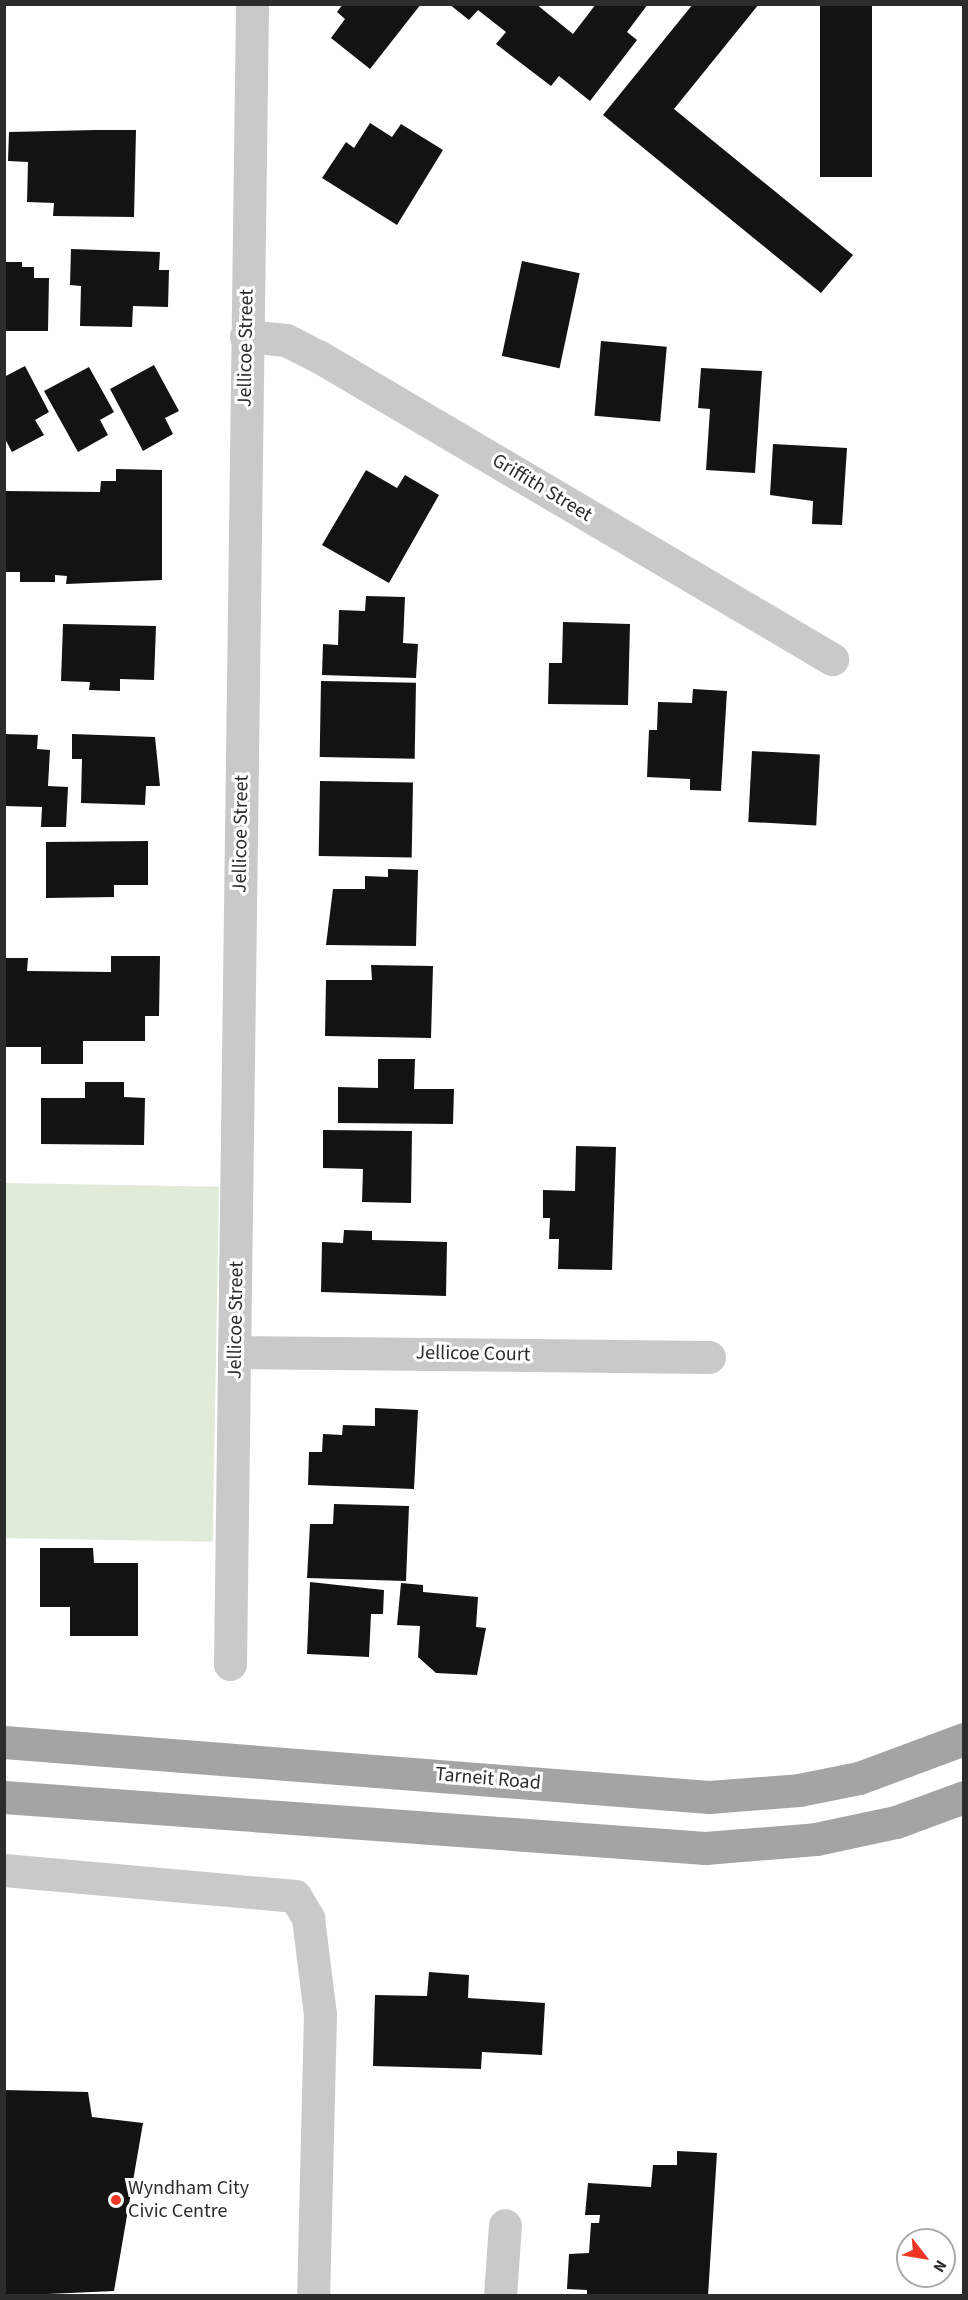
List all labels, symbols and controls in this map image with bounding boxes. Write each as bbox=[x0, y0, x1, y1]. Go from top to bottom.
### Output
street label: Jellicoe Street bbox=[233, 289, 259, 407]
street label: Griffith Street bbox=[488, 449, 596, 527]
street label: Jellicoe Street bbox=[228, 775, 254, 893]
street label: Jellicoe Street bbox=[223, 1261, 249, 1379]
street label: Jellicoe Court bbox=[415, 1341, 531, 1367]
street label: Tarneit Road bbox=[434, 1762, 542, 1796]
place label: Wyndham City Civic Centre bbox=[128, 2176, 249, 2223]
marker: Wyndham City Civic Centre bbox=[109, 2193, 123, 2207]
north arrow bbox=[896, 2228, 956, 2288]
text: N bbox=[928, 2256, 952, 2276]

